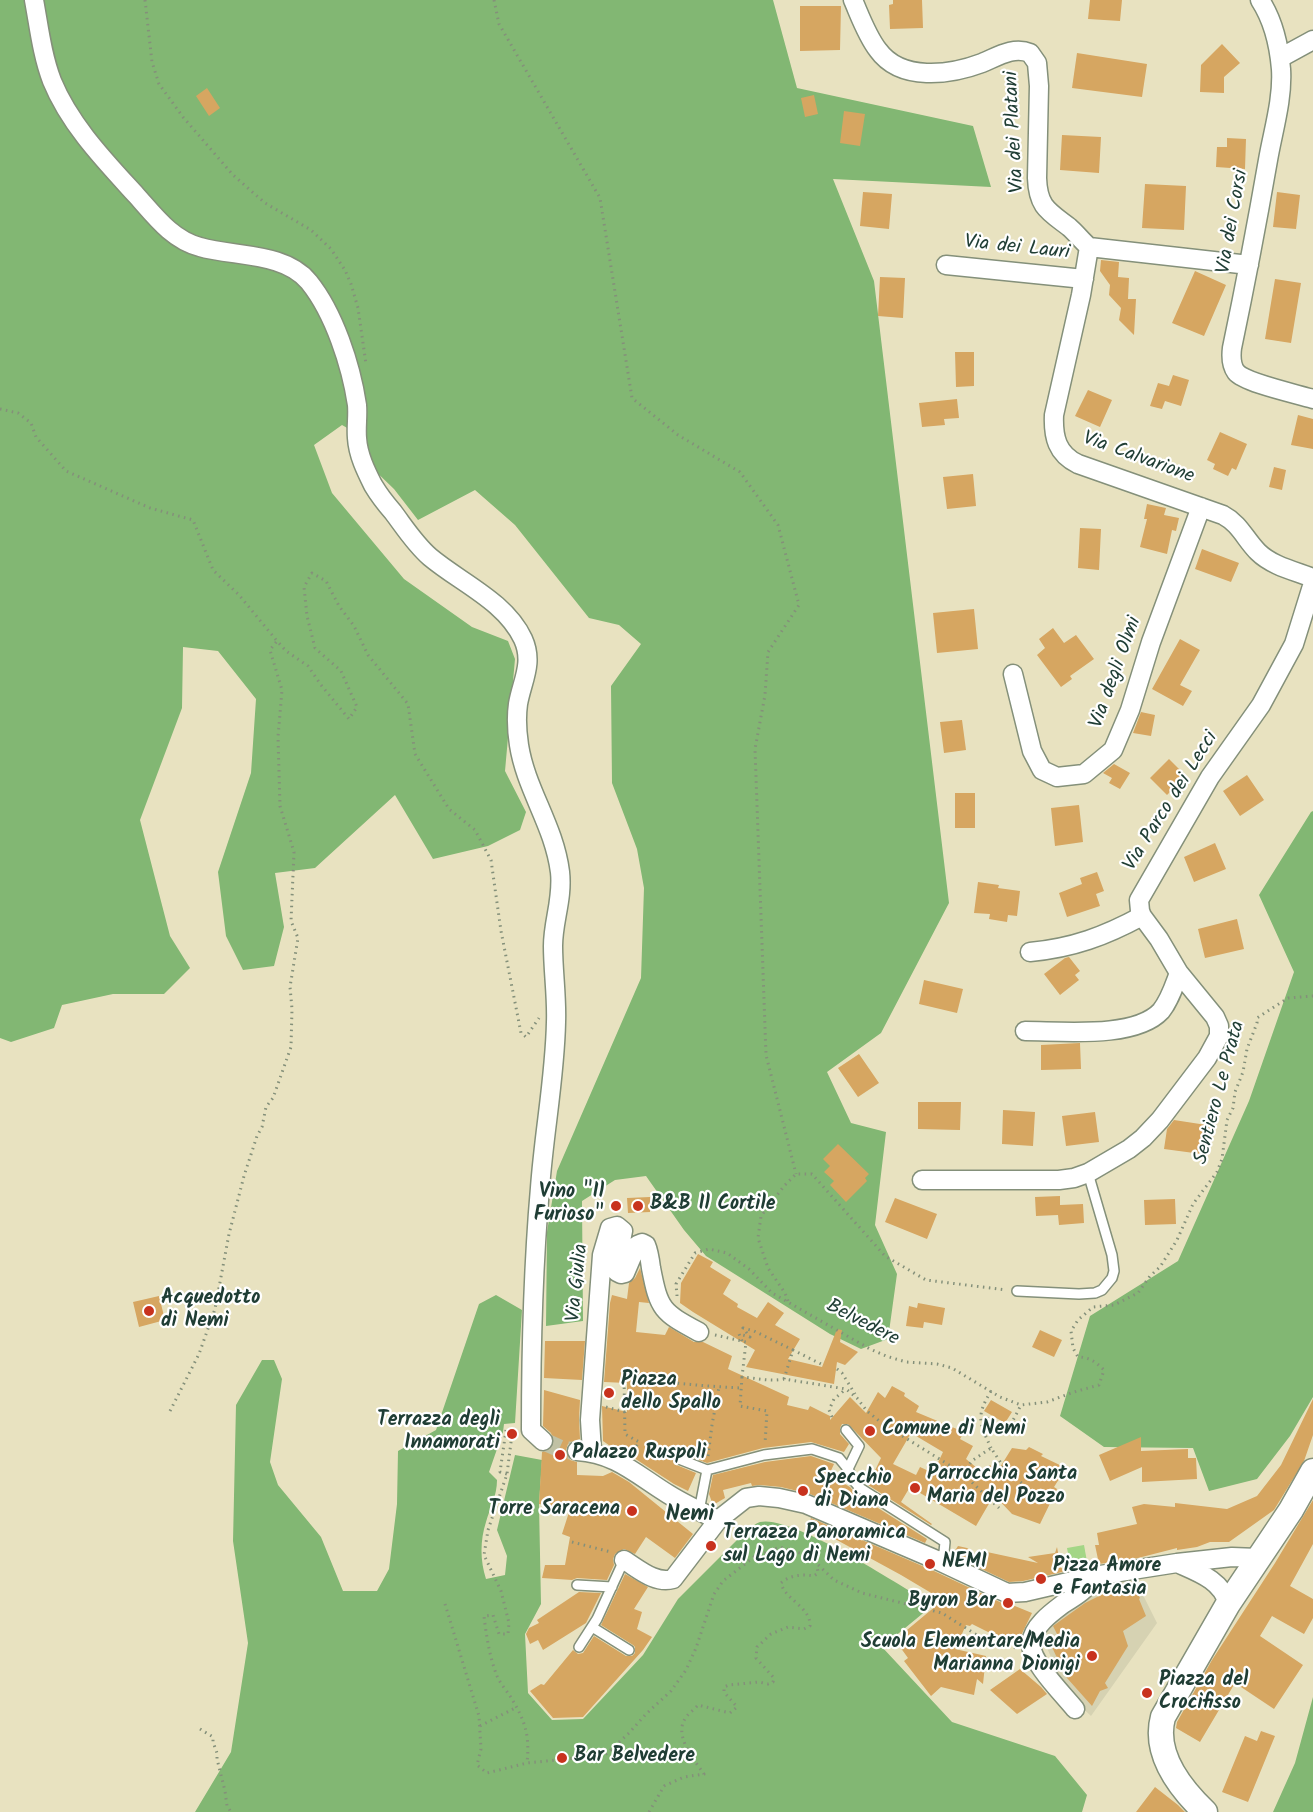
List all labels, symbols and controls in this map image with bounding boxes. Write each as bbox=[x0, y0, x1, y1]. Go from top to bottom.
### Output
street label: Via dei Platani bbox=[1001, 70, 1031, 194]
street label: Via dei Corsi bbox=[1213, 168, 1255, 276]
street label: Via dei Lauri bbox=[963, 232, 1071, 266]
street label: Via Calvarione bbox=[1079, 428, 1197, 490]
street label: Via degli Olmi bbox=[1086, 614, 1148, 732]
street label: Via Parco dei Lecci bbox=[1119, 728, 1225, 876]
street label: Sentiero Le Prata bbox=[1190, 1019, 1252, 1167]
place label: Vino "Il Furioso" bbox=[534, 1182, 604, 1229]
place label: B&B Il Cortile bbox=[650, 1194, 776, 1218]
marker: Vino "Il Furioso" bbox=[609, 1199, 623, 1213]
marker: B&B Il Cortile bbox=[631, 1199, 645, 1213]
street label: Via Giulia bbox=[563, 1243, 595, 1323]
place label: Acquedotto di Nemi bbox=[161, 1288, 260, 1335]
street label: Belvedere bbox=[821, 1295, 903, 1353]
marker: Acquedotto di Nemi bbox=[142, 1304, 156, 1318]
place label: Piazza dello Spallo bbox=[621, 1370, 721, 1417]
marker: Piazza dello Spallo bbox=[602, 1386, 616, 1400]
place label: Terrazza degli Innamorati bbox=[377, 1410, 500, 1457]
place label: Comune di Nemi bbox=[882, 1419, 1026, 1443]
marker: Comune di Nemi bbox=[863, 1424, 877, 1438]
marker: Terrazza degli Innamorati bbox=[505, 1427, 519, 1441]
place label: Palazzo Ruspoli bbox=[572, 1443, 706, 1467]
marker: Palazzo Ruspoli bbox=[553, 1448, 567, 1462]
place label: Parrocchia Santa Maria del Pozzo bbox=[927, 1464, 1077, 1511]
place label: Specchio di Diana bbox=[815, 1468, 892, 1515]
marker: Parrocchia Santa Maria del Pozzo bbox=[908, 1481, 922, 1495]
marker: Specchio di Diana bbox=[796, 1484, 810, 1498]
place label: Torre Saracena bbox=[489, 1499, 620, 1523]
district label: Nemi bbox=[666, 1503, 714, 1529]
marker: Torre Saracena bbox=[625, 1504, 639, 1518]
place label: Terrazza Panoramica sul Lago di Nemi bbox=[723, 1523, 906, 1570]
marker: Terrazza Panoramica sul Lago di Nemi bbox=[704, 1539, 718, 1553]
place label: NEMI bbox=[942, 1552, 987, 1576]
place label: Pizza Amore e Fantasia bbox=[1053, 1556, 1161, 1603]
marker: NEMI bbox=[923, 1557, 937, 1571]
marker: Pizza Amore e Fantasia bbox=[1034, 1572, 1048, 1586]
place label: Byron Bar bbox=[908, 1591, 996, 1615]
marker: Byron Bar bbox=[1001, 1596, 1015, 1610]
place label: Scuola Elementare/Media Marianna Dionigi bbox=[861, 1632, 1080, 1679]
marker: Scuola Elementare/Media Marianna Dionigi bbox=[1085, 1649, 1099, 1663]
place label: Piazza del Crocifisso bbox=[1159, 1670, 1248, 1717]
marker: Piazza del Crocifisso bbox=[1140, 1686, 1154, 1700]
place label: Bar Belvedere bbox=[574, 1746, 695, 1770]
marker: Bar Belvedere bbox=[555, 1751, 569, 1765]

